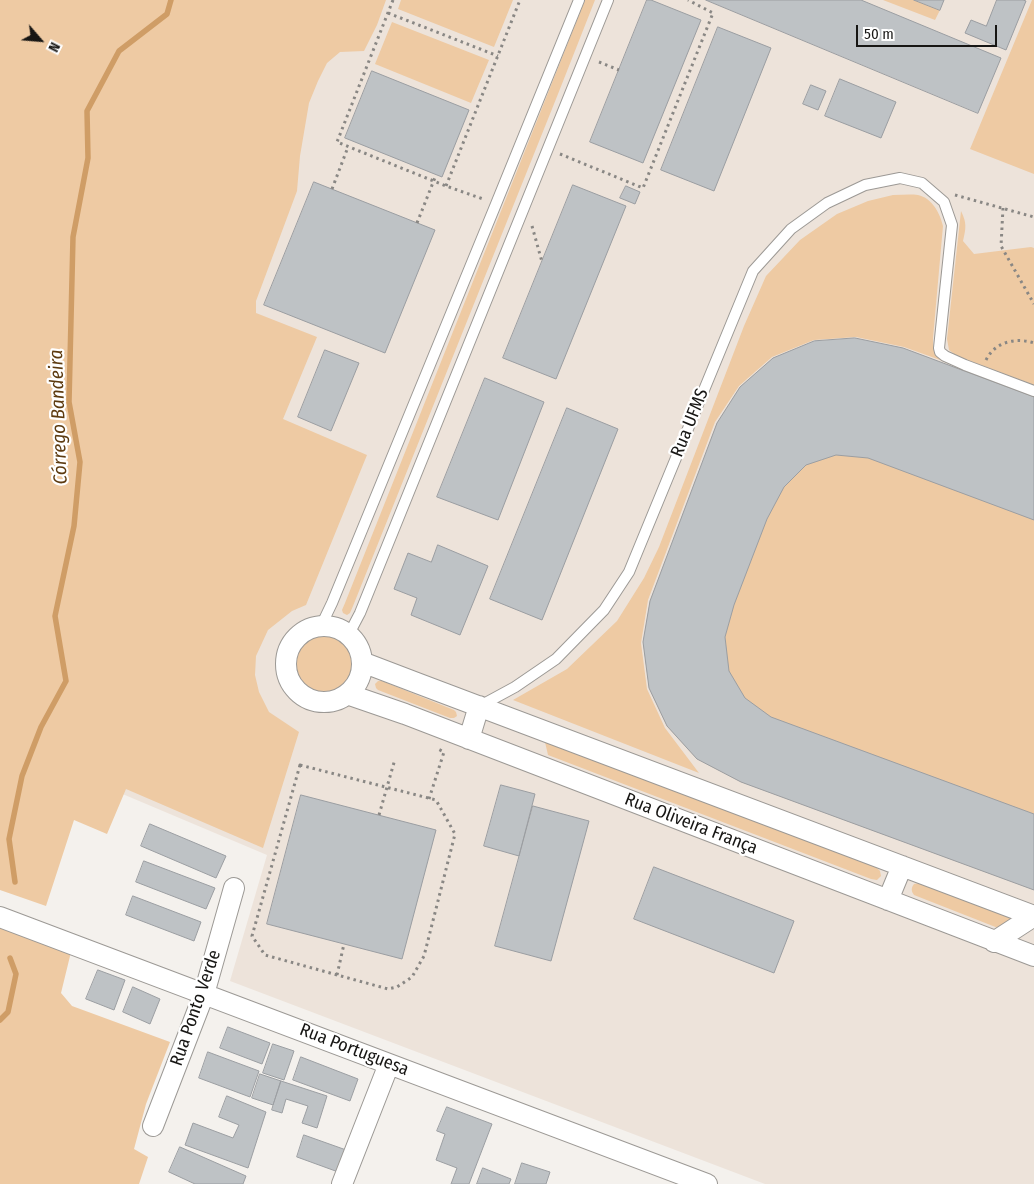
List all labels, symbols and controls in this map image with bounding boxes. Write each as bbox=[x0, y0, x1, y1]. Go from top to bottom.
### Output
north arrow bbox=[15, 15, 65, 65]
scale bar bbox=[859, 15, 1000, 47]
text: 50 m bbox=[864, 25, 894, 43]
text: N bbox=[44, 39, 63, 55]
water label: Córrego Bandeira bbox=[45, 349, 73, 485]
street label: Rua UFMS bbox=[667, 386, 713, 460]
street label: Rua Oliveira França bbox=[621, 789, 761, 859]
street label: Rua Ponto Verde bbox=[166, 947, 226, 1069]
street label: Rua Portuguesa bbox=[296, 1019, 412, 1081]

